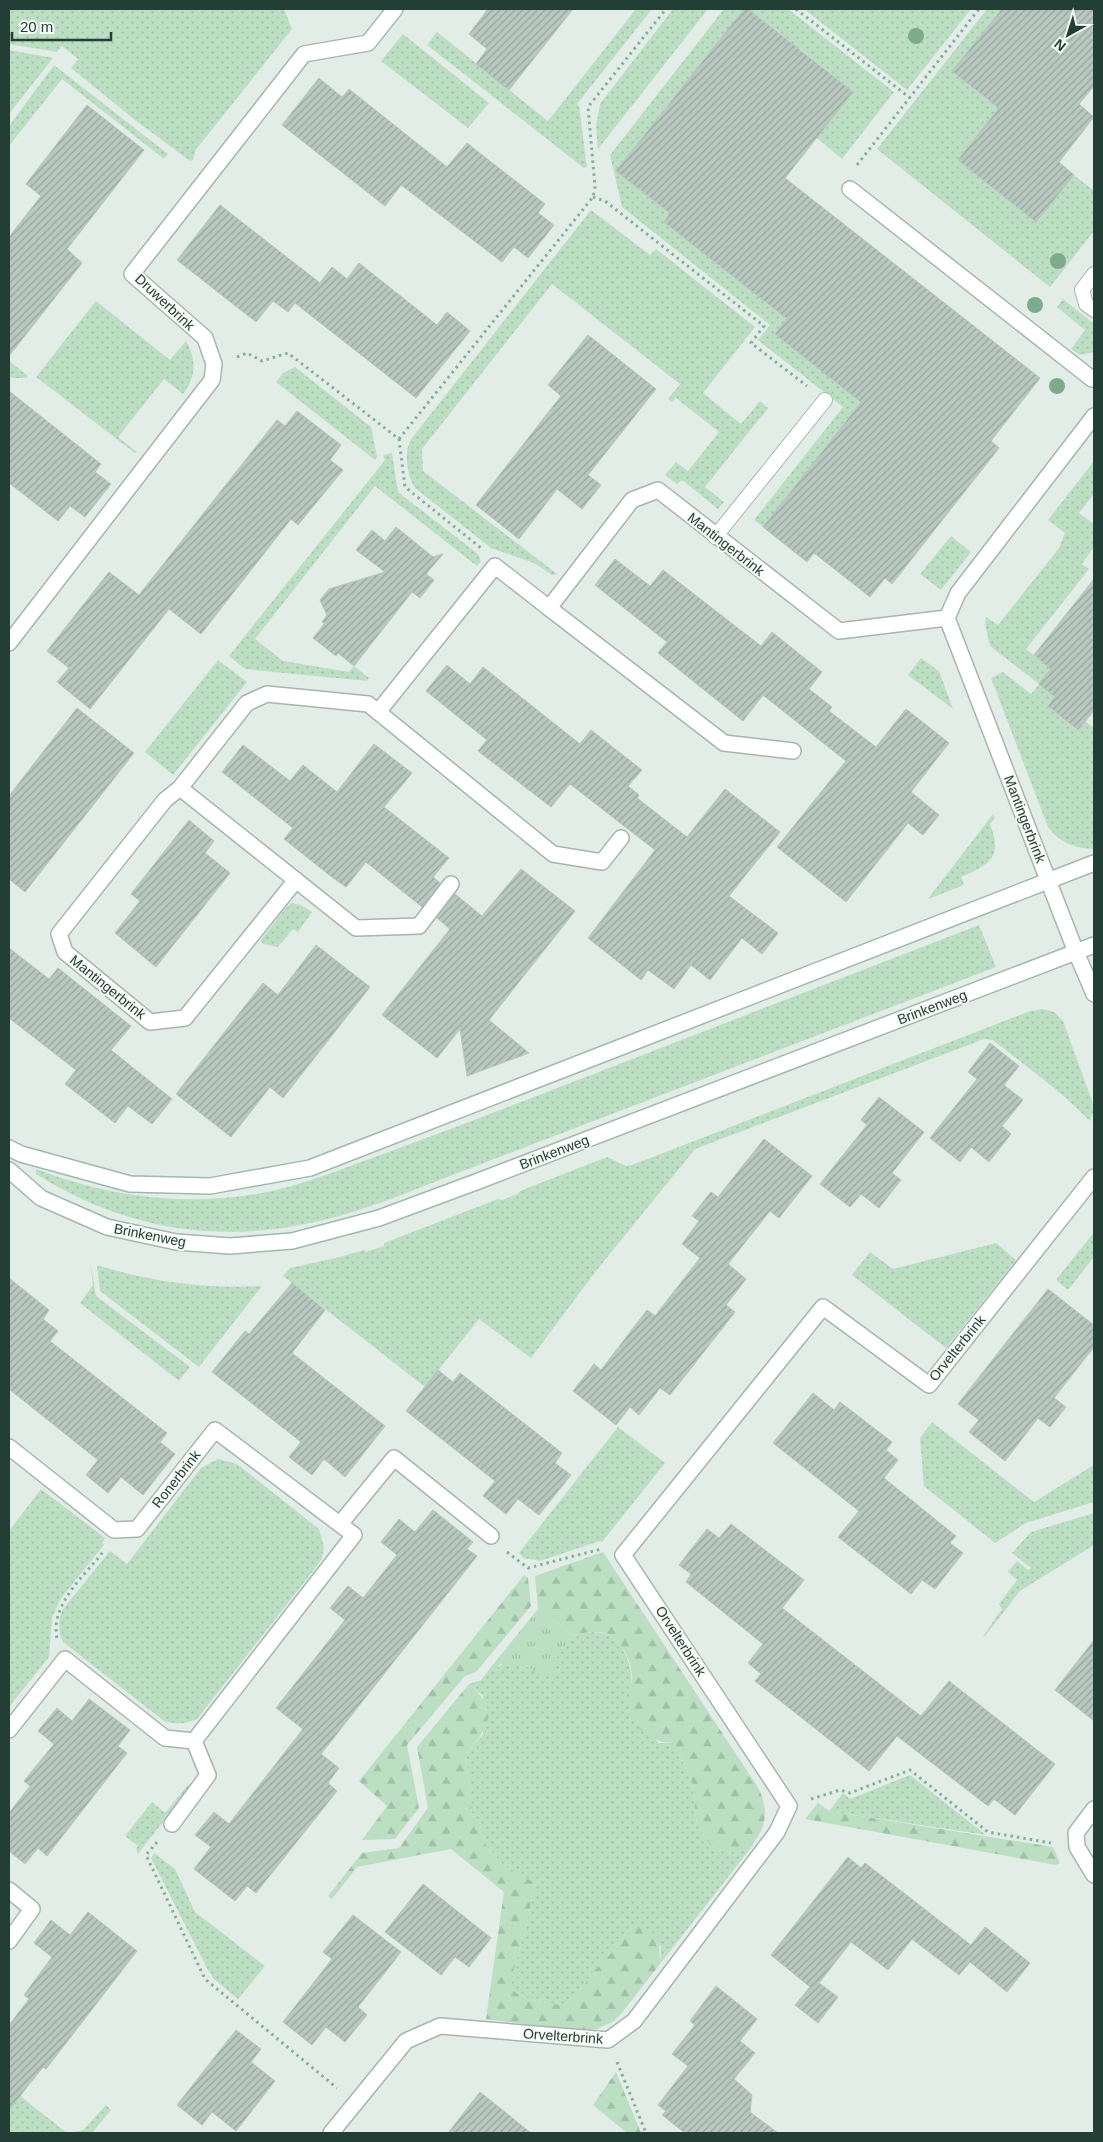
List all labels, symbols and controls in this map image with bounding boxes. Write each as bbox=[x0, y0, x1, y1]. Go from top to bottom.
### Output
scale bar bbox=[12, 10, 111, 42]
north arrow bbox=[1043, 10, 1093, 60]
text: 20 m bbox=[20, 18, 53, 35]
text: N bbox=[1051, 36, 1069, 55]
street label: Druwerbrink bbox=[132, 270, 199, 334]
street label: Mantingerbrink bbox=[685, 509, 768, 579]
street label: Mantingerbrink bbox=[1001, 773, 1049, 866]
street label: Mantingerbrink bbox=[67, 952, 150, 1023]
street label: Brinkenweg bbox=[895, 986, 969, 1028]
street label: Brinkenweg bbox=[517, 1131, 591, 1173]
street label: Brinkenweg bbox=[113, 1220, 187, 1250]
street label: Orvelterbrink bbox=[926, 1311, 989, 1384]
street label: Ronerbrink bbox=[149, 1446, 204, 1511]
street label: Orvelterbrink bbox=[652, 1603, 710, 1680]
street label: Orvelterbrink bbox=[522, 2025, 605, 2047]

